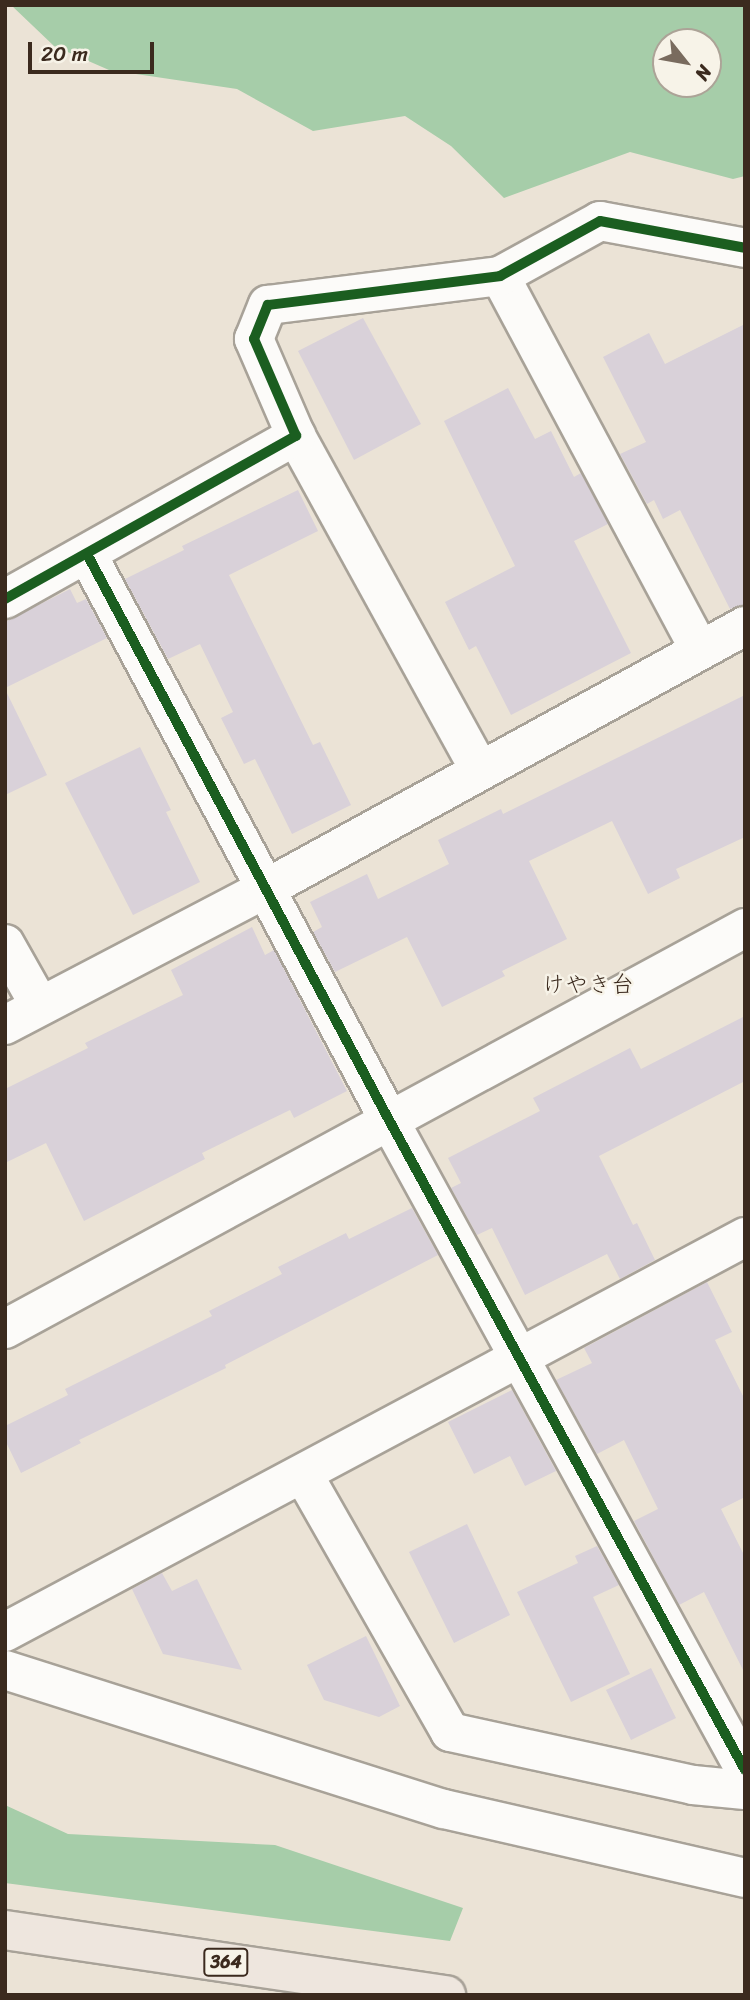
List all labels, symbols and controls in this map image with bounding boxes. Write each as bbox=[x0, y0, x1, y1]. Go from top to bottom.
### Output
scale bar bbox=[32, 28, 158, 72]
north arrow bbox=[652, 28, 722, 98]
text: 20 m bbox=[41, 35, 88, 73]
text: N bbox=[686, 59, 721, 87]
district label: けやき台 bbox=[542, 971, 634, 999]
road number: 364 bbox=[203, 1948, 249, 1976]

